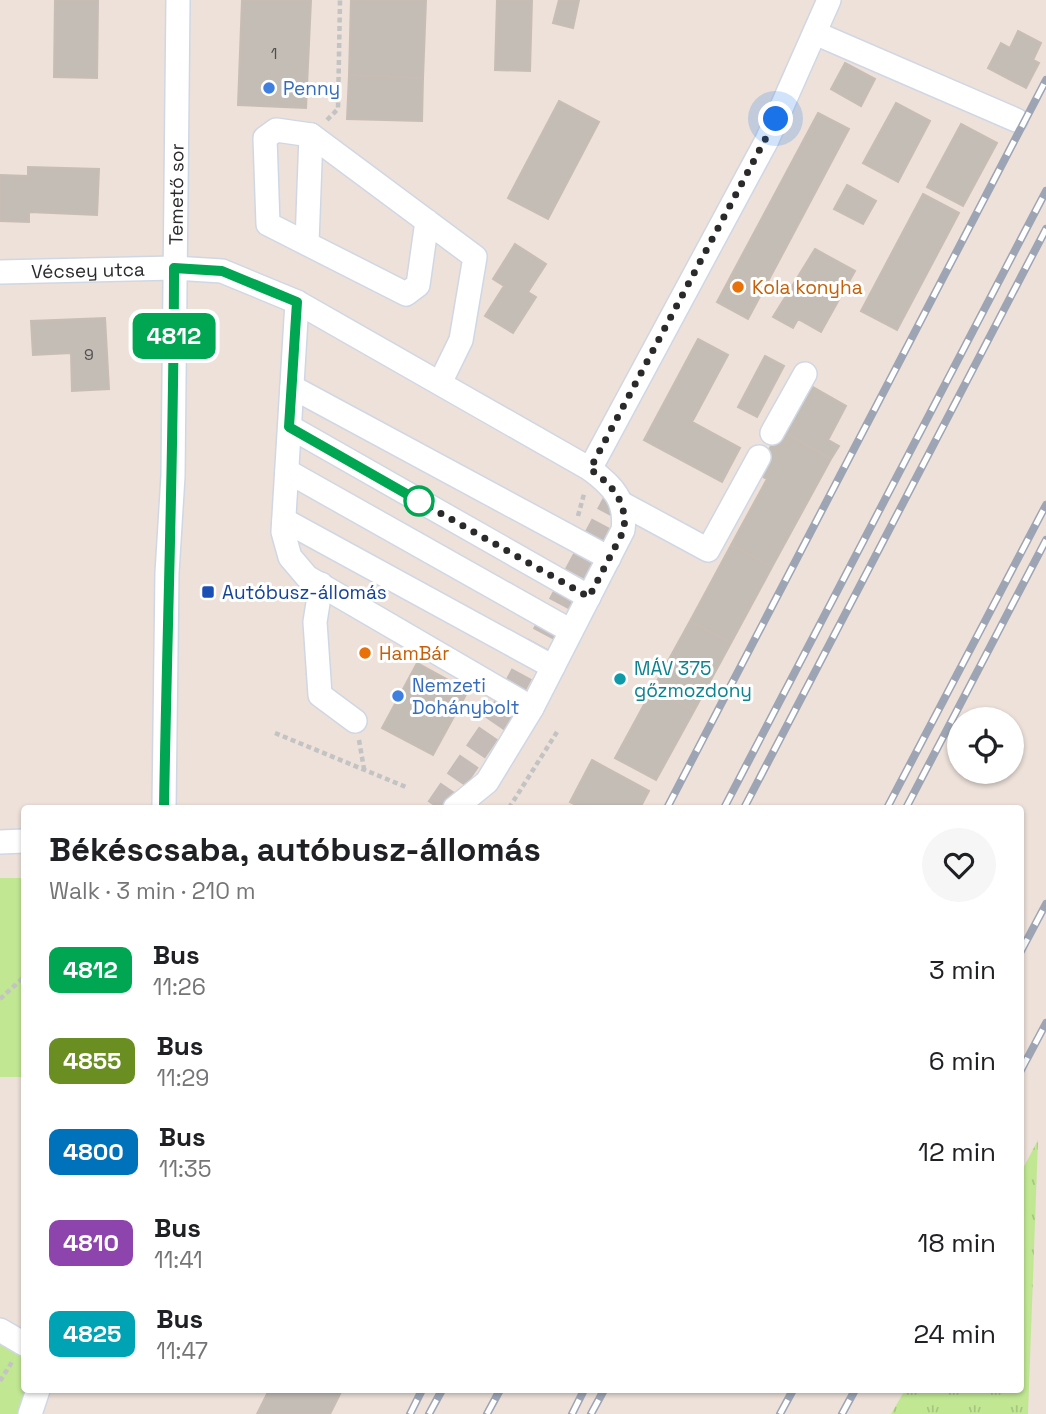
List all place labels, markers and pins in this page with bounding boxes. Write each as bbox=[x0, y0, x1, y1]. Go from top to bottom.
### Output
place label: Penny bbox=[283, 76, 340, 101]
marker: Penny bbox=[261, 80, 277, 96]
place label: Kola konyha bbox=[752, 275, 863, 300]
marker: Kola konyha bbox=[730, 279, 746, 295]
unlabelled marker bbox=[404, 486, 434, 516]
place label: Autóbusz-állomás bbox=[222, 580, 387, 605]
marker: Autóbusz-állomás bbox=[200, 584, 216, 600]
place label: HamBár bbox=[379, 641, 449, 666]
marker: HamBár bbox=[357, 645, 373, 661]
place label: MÁV 375 gőzmozdony bbox=[634, 656, 752, 703]
marker: MÁV 375 gőzmozdony bbox=[612, 671, 628, 687]
place label: Nemzeti Dohánybolt bbox=[412, 673, 519, 720]
marker: Nemzeti Dohánybolt bbox=[390, 688, 406, 704]

